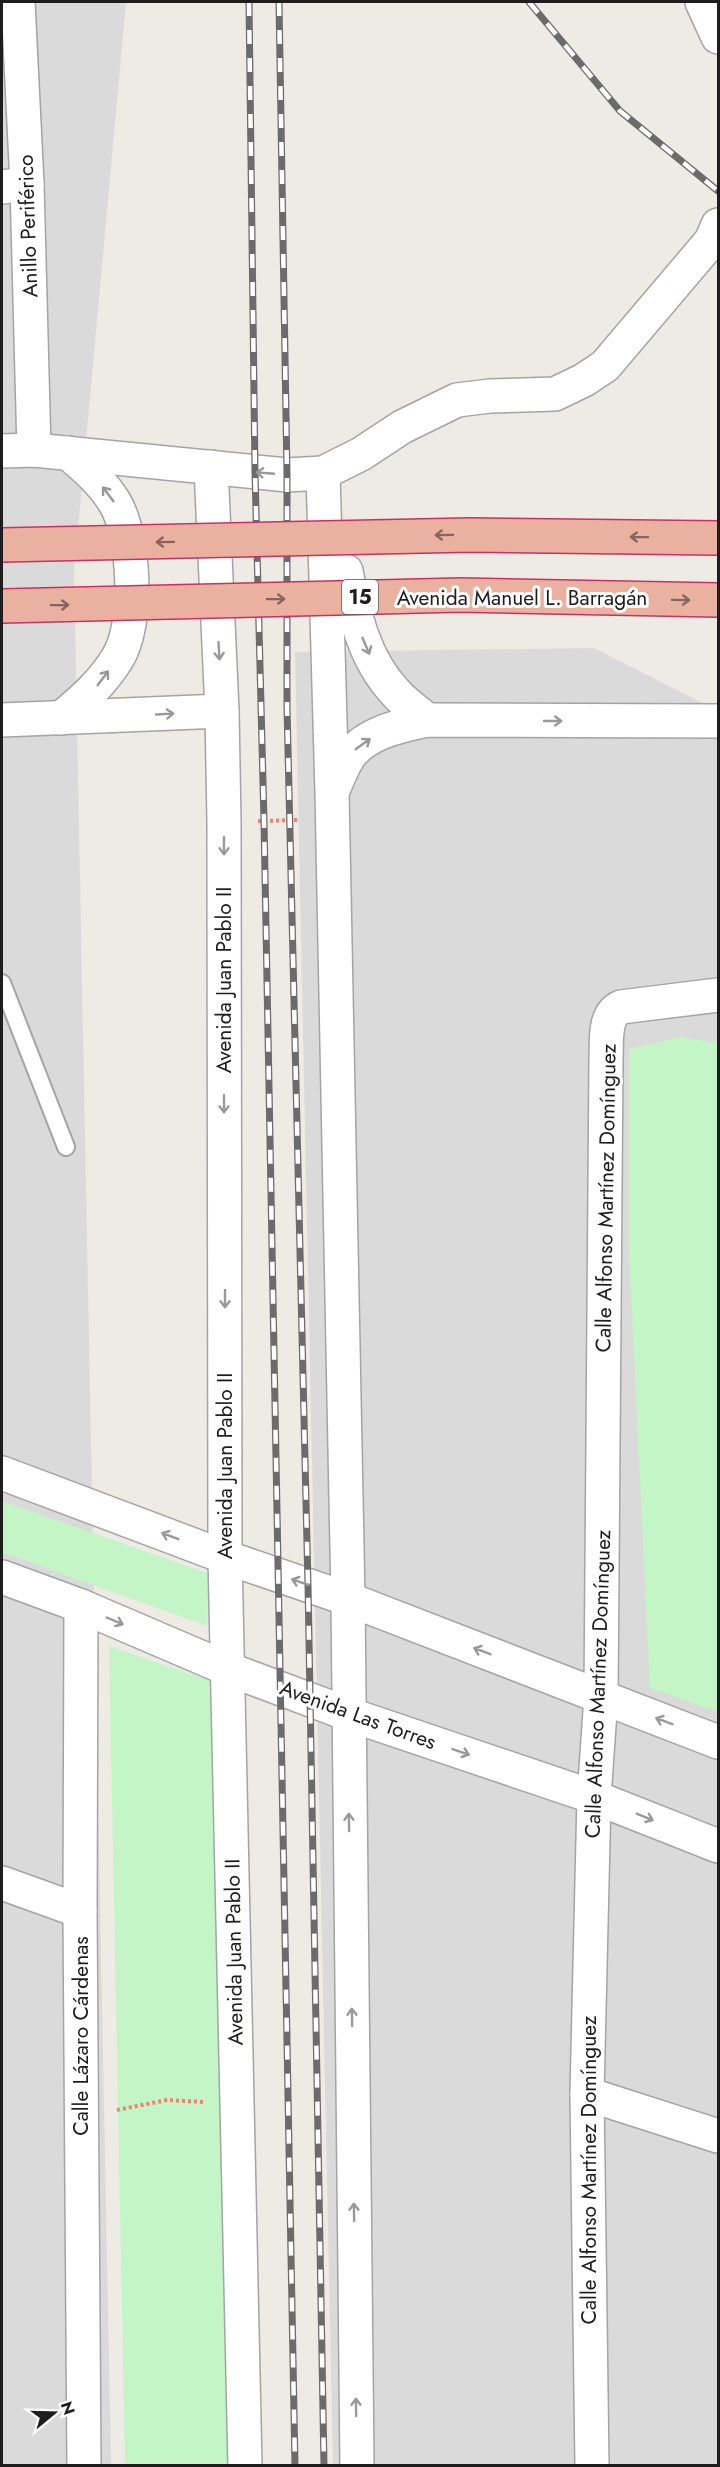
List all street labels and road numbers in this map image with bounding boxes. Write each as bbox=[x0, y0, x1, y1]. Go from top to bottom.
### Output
street label: Anillo Periférico bbox=[11, 154, 45, 298]
road number: 15 bbox=[342, 580, 378, 614]
street label: Avenida Manuel L. Barragán bbox=[397, 583, 647, 613]
street label: Avenida Juan Pablo II bbox=[209, 887, 239, 1073]
street label: Calle Alfonso Martínez Domínguez bbox=[588, 1043, 624, 1353]
street label: Avenida Juan Pablo II bbox=[210, 1373, 240, 1559]
street label: Calle Alfonso Martínez Domínguez bbox=[578, 1529, 618, 1839]
street label: Avenida Las Torres bbox=[276, 1673, 440, 1757]
street label: Avenida Juan Pablo II bbox=[217, 1858, 251, 2046]
street label: Calle Lázaro Cárdenas bbox=[66, 1936, 96, 2136]
street label: Calle Alfonso Martínez Domínguez bbox=[574, 2015, 604, 2324]

